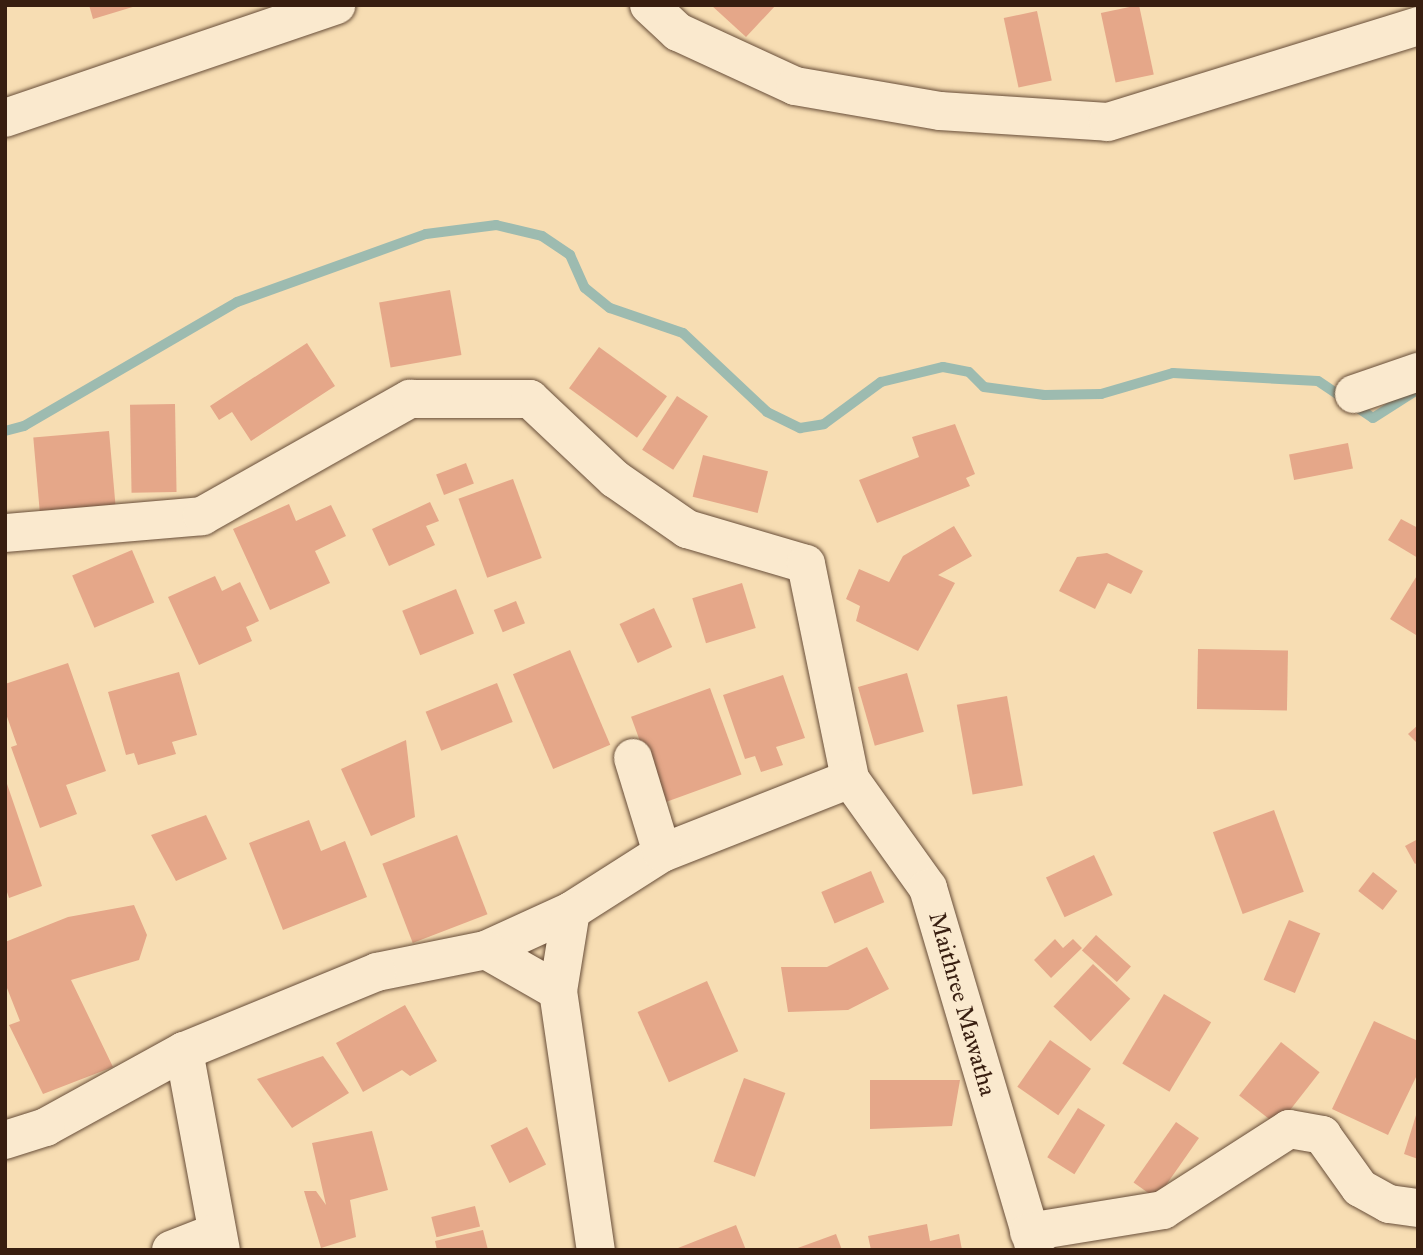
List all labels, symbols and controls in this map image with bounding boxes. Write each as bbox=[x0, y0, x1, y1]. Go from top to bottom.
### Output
street label: Maithree Mawatha bbox=[922, 909, 1002, 1099]

